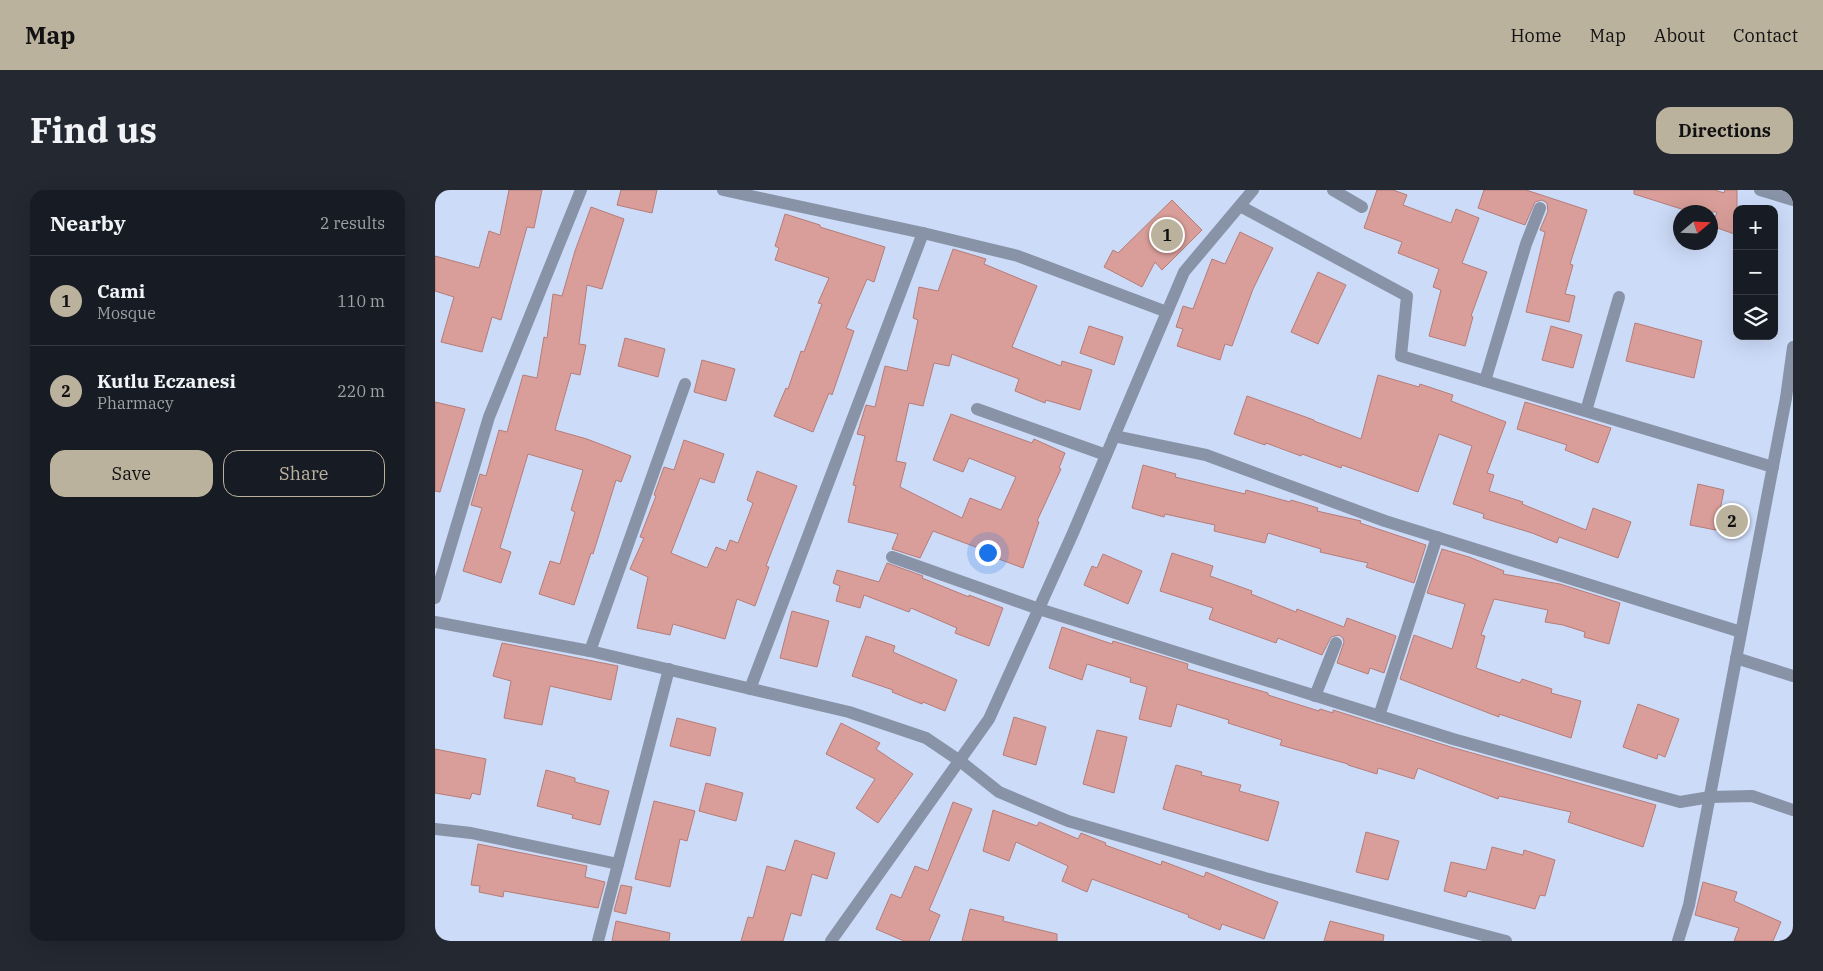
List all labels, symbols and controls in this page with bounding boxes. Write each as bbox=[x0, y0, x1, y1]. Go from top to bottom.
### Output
text: Map bbox=[25, 19, 75, 51]
text: Home bbox=[1510, 24, 1562, 47]
text: Map bbox=[1590, 24, 1626, 47]
text: About bbox=[1654, 24, 1705, 47]
text: Contact bbox=[1733, 24, 1798, 47]
text: Find us bbox=[30, 107, 157, 153]
button: Directions bbox=[1656, 107, 1793, 154]
north arrow bbox=[1673, 205, 1718, 250]
map controls bbox=[1733, 205, 1778, 340]
button: + bbox=[1733, 205, 1778, 250]
text: Nearby bbox=[50, 209, 126, 237]
text: 2 results bbox=[320, 213, 385, 233]
pin: 1 bbox=[1151, 216, 1183, 254]
button: − bbox=[1733, 250, 1778, 295]
text: Cami bbox=[97, 279, 145, 303]
text: 1 bbox=[61, 291, 71, 311]
text: 110 m bbox=[337, 291, 385, 311]
button: layers bbox=[1733, 295, 1778, 340]
text: Mosque bbox=[97, 303, 156, 323]
text: Kutlu Eczanesi bbox=[97, 369, 236, 393]
text: 2 bbox=[61, 381, 71, 401]
text: 220 m bbox=[337, 381, 385, 401]
text: Pharmacy bbox=[97, 393, 174, 413]
button: Save bbox=[50, 450, 213, 497]
button: Share bbox=[223, 450, 385, 497]
pin: 2 bbox=[1716, 502, 1748, 540]
your location bbox=[975, 540, 1001, 566]

